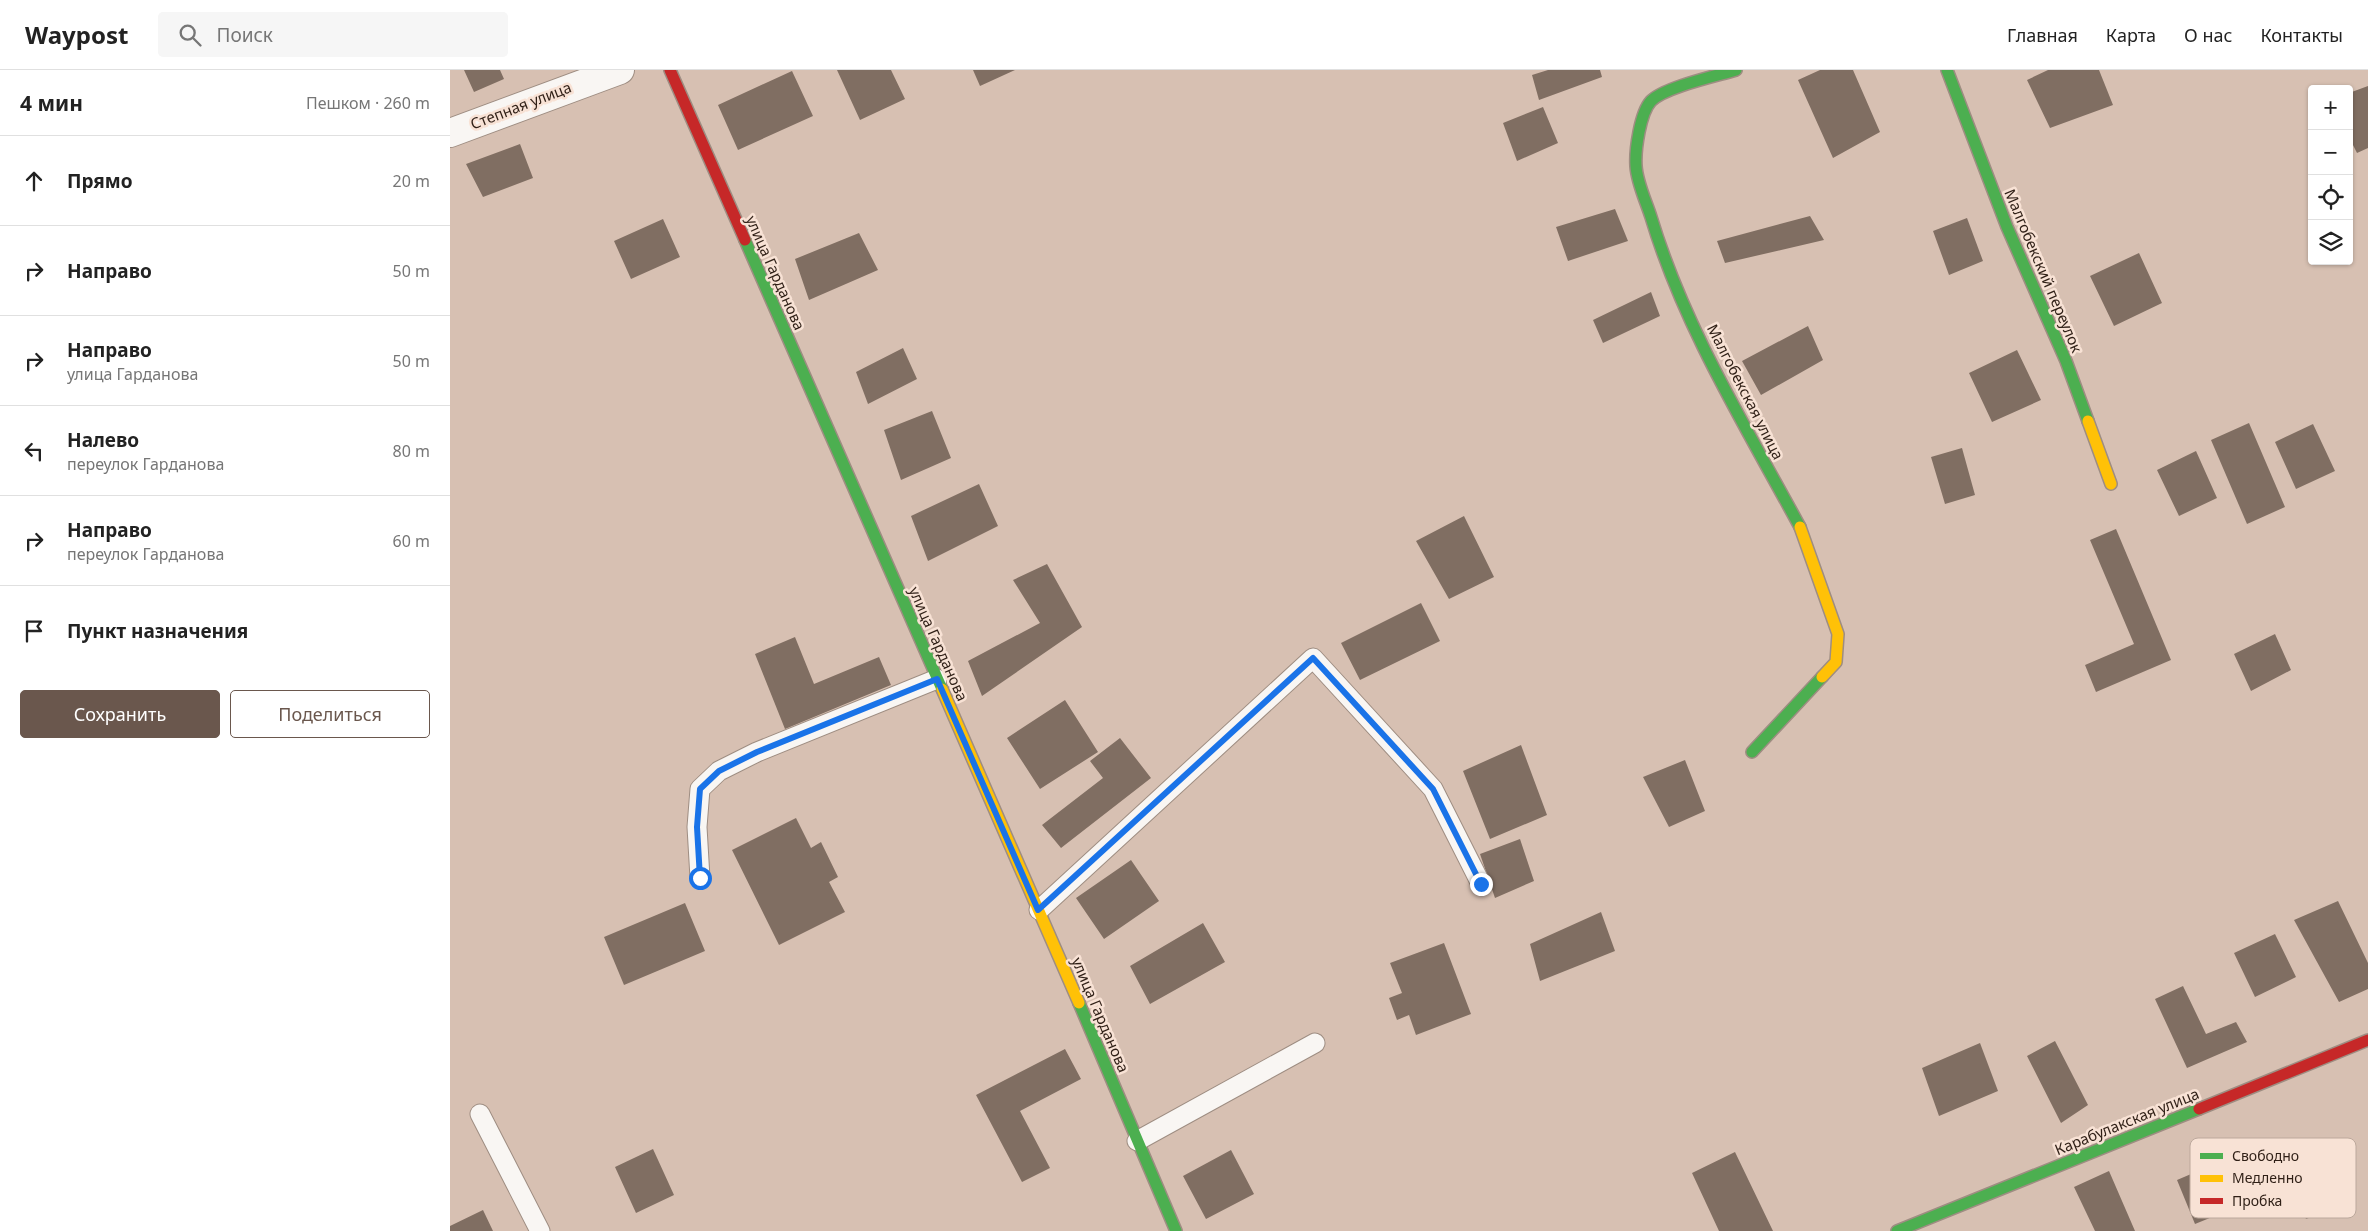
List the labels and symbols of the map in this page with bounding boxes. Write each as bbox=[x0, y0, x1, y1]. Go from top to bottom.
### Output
street label: Степная улица bbox=[467, 77, 574, 133]
street label: Малгобекский переулок bbox=[2000, 186, 2087, 355]
street label: улица Гарданова bbox=[742, 212, 810, 333]
street label: Малгобекская улица bbox=[1703, 320, 1789, 463]
street label: улица Гарданова bbox=[905, 583, 973, 704]
route start bbox=[689, 867, 712, 890]
route end bbox=[1470, 873, 1493, 896]
street label: улица Гарданова bbox=[1068, 954, 1134, 1075]
street label: Карабулакская улица bbox=[2052, 1083, 2202, 1159]
legend bbox=[2190, 1138, 2356, 1218]
text: Свободно bbox=[2232, 1146, 2299, 1165]
text: Медленно bbox=[2232, 1168, 2303, 1187]
text: Пробка bbox=[2232, 1191, 2282, 1210]

